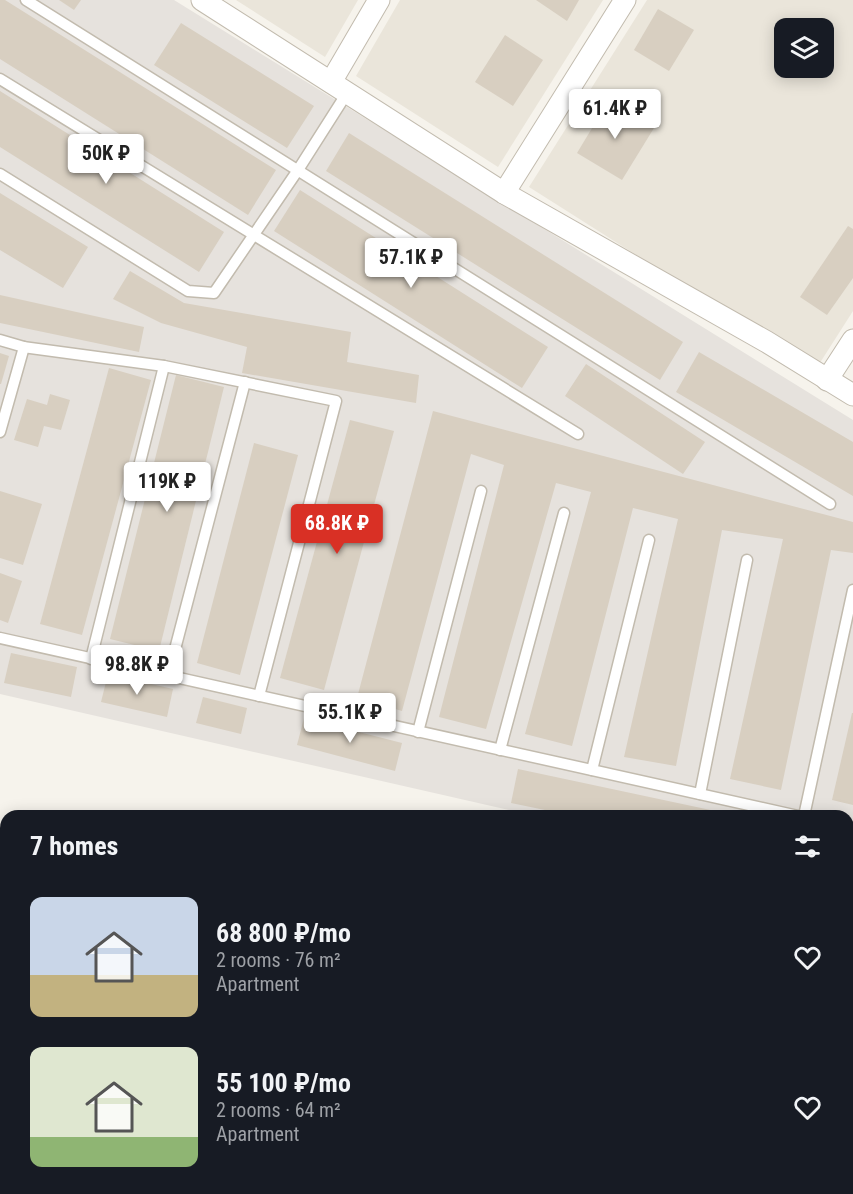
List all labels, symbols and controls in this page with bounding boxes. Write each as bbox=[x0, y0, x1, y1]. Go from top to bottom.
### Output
map controls bbox=[774, 18, 834, 78]
button: layers bbox=[774, 18, 834, 78]
pin: 61.4K ₽ bbox=[560, 89, 670, 140]
text: 61.4K ₽ bbox=[583, 96, 647, 120]
pin: 50K ₽ bbox=[64, 134, 148, 185]
text: 50K ₽ bbox=[82, 141, 130, 165]
pin: 57.1K ₽ bbox=[356, 238, 466, 289]
text: 57.1K ₽ bbox=[379, 245, 443, 269]
pin: 119K ₽ bbox=[118, 462, 216, 513]
text: 119K ₽ bbox=[138, 469, 196, 493]
pin: 68.8K ₽ bbox=[282, 504, 392, 555]
text: 68.8K ₽ bbox=[305, 511, 369, 535]
pin: 98.8K ₽ bbox=[82, 645, 192, 696]
text: 98.8K ₽ bbox=[105, 652, 169, 676]
pin: 55.1K ₽ bbox=[295, 693, 405, 744]
text: 55.1K ₽ bbox=[318, 700, 382, 724]
icon: filters bbox=[791, 830, 824, 863]
text: 7 homes bbox=[30, 831, 118, 861]
text: 68 800 ₽/mo bbox=[216, 918, 351, 948]
icon: home bbox=[78, 921, 150, 993]
icon: heart bbox=[791, 941, 824, 974]
text: 2 rooms · 76 m² bbox=[216, 948, 341, 972]
text: Apartment bbox=[216, 972, 300, 996]
text: 55 100 ₽/mo bbox=[216, 1068, 351, 1098]
icon: home bbox=[78, 1071, 150, 1143]
icon: heart bbox=[791, 1091, 824, 1124]
text: 2 rooms · 64 m² bbox=[216, 1098, 341, 1122]
text: Apartment bbox=[216, 1122, 300, 1146]

